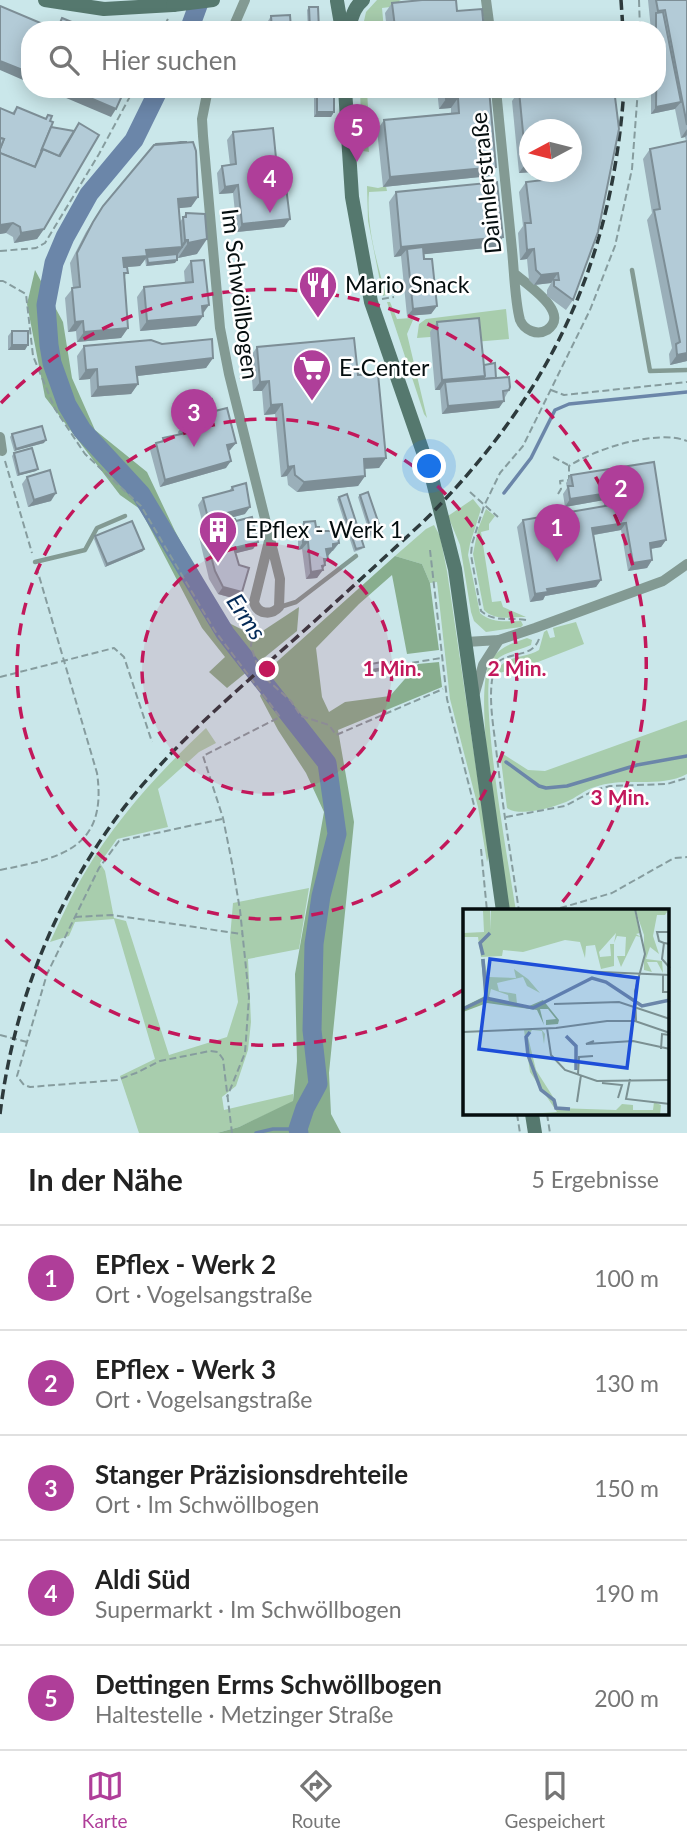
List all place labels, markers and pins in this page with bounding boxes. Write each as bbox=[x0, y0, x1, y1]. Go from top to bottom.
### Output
pin: 5 bbox=[334, 104, 380, 162]
pin: 4 bbox=[247, 155, 293, 213]
restaurant icon: Mario Snack bbox=[297, 264, 339, 319]
place label: Mario Snack bbox=[345, 270, 470, 298]
supermarket icon: E-Center bbox=[291, 347, 333, 402]
place label: E-Center bbox=[339, 353, 430, 381]
pin: 3 bbox=[171, 389, 217, 447]
pin: 2 bbox=[598, 465, 644, 523]
pin: 1 bbox=[534, 504, 580, 562]
building icon: EPflex - Werk 1 bbox=[197, 509, 239, 564]
place label: EPflex - Werk 1 bbox=[245, 515, 403, 543]
centre of rings bbox=[255, 657, 279, 681]

